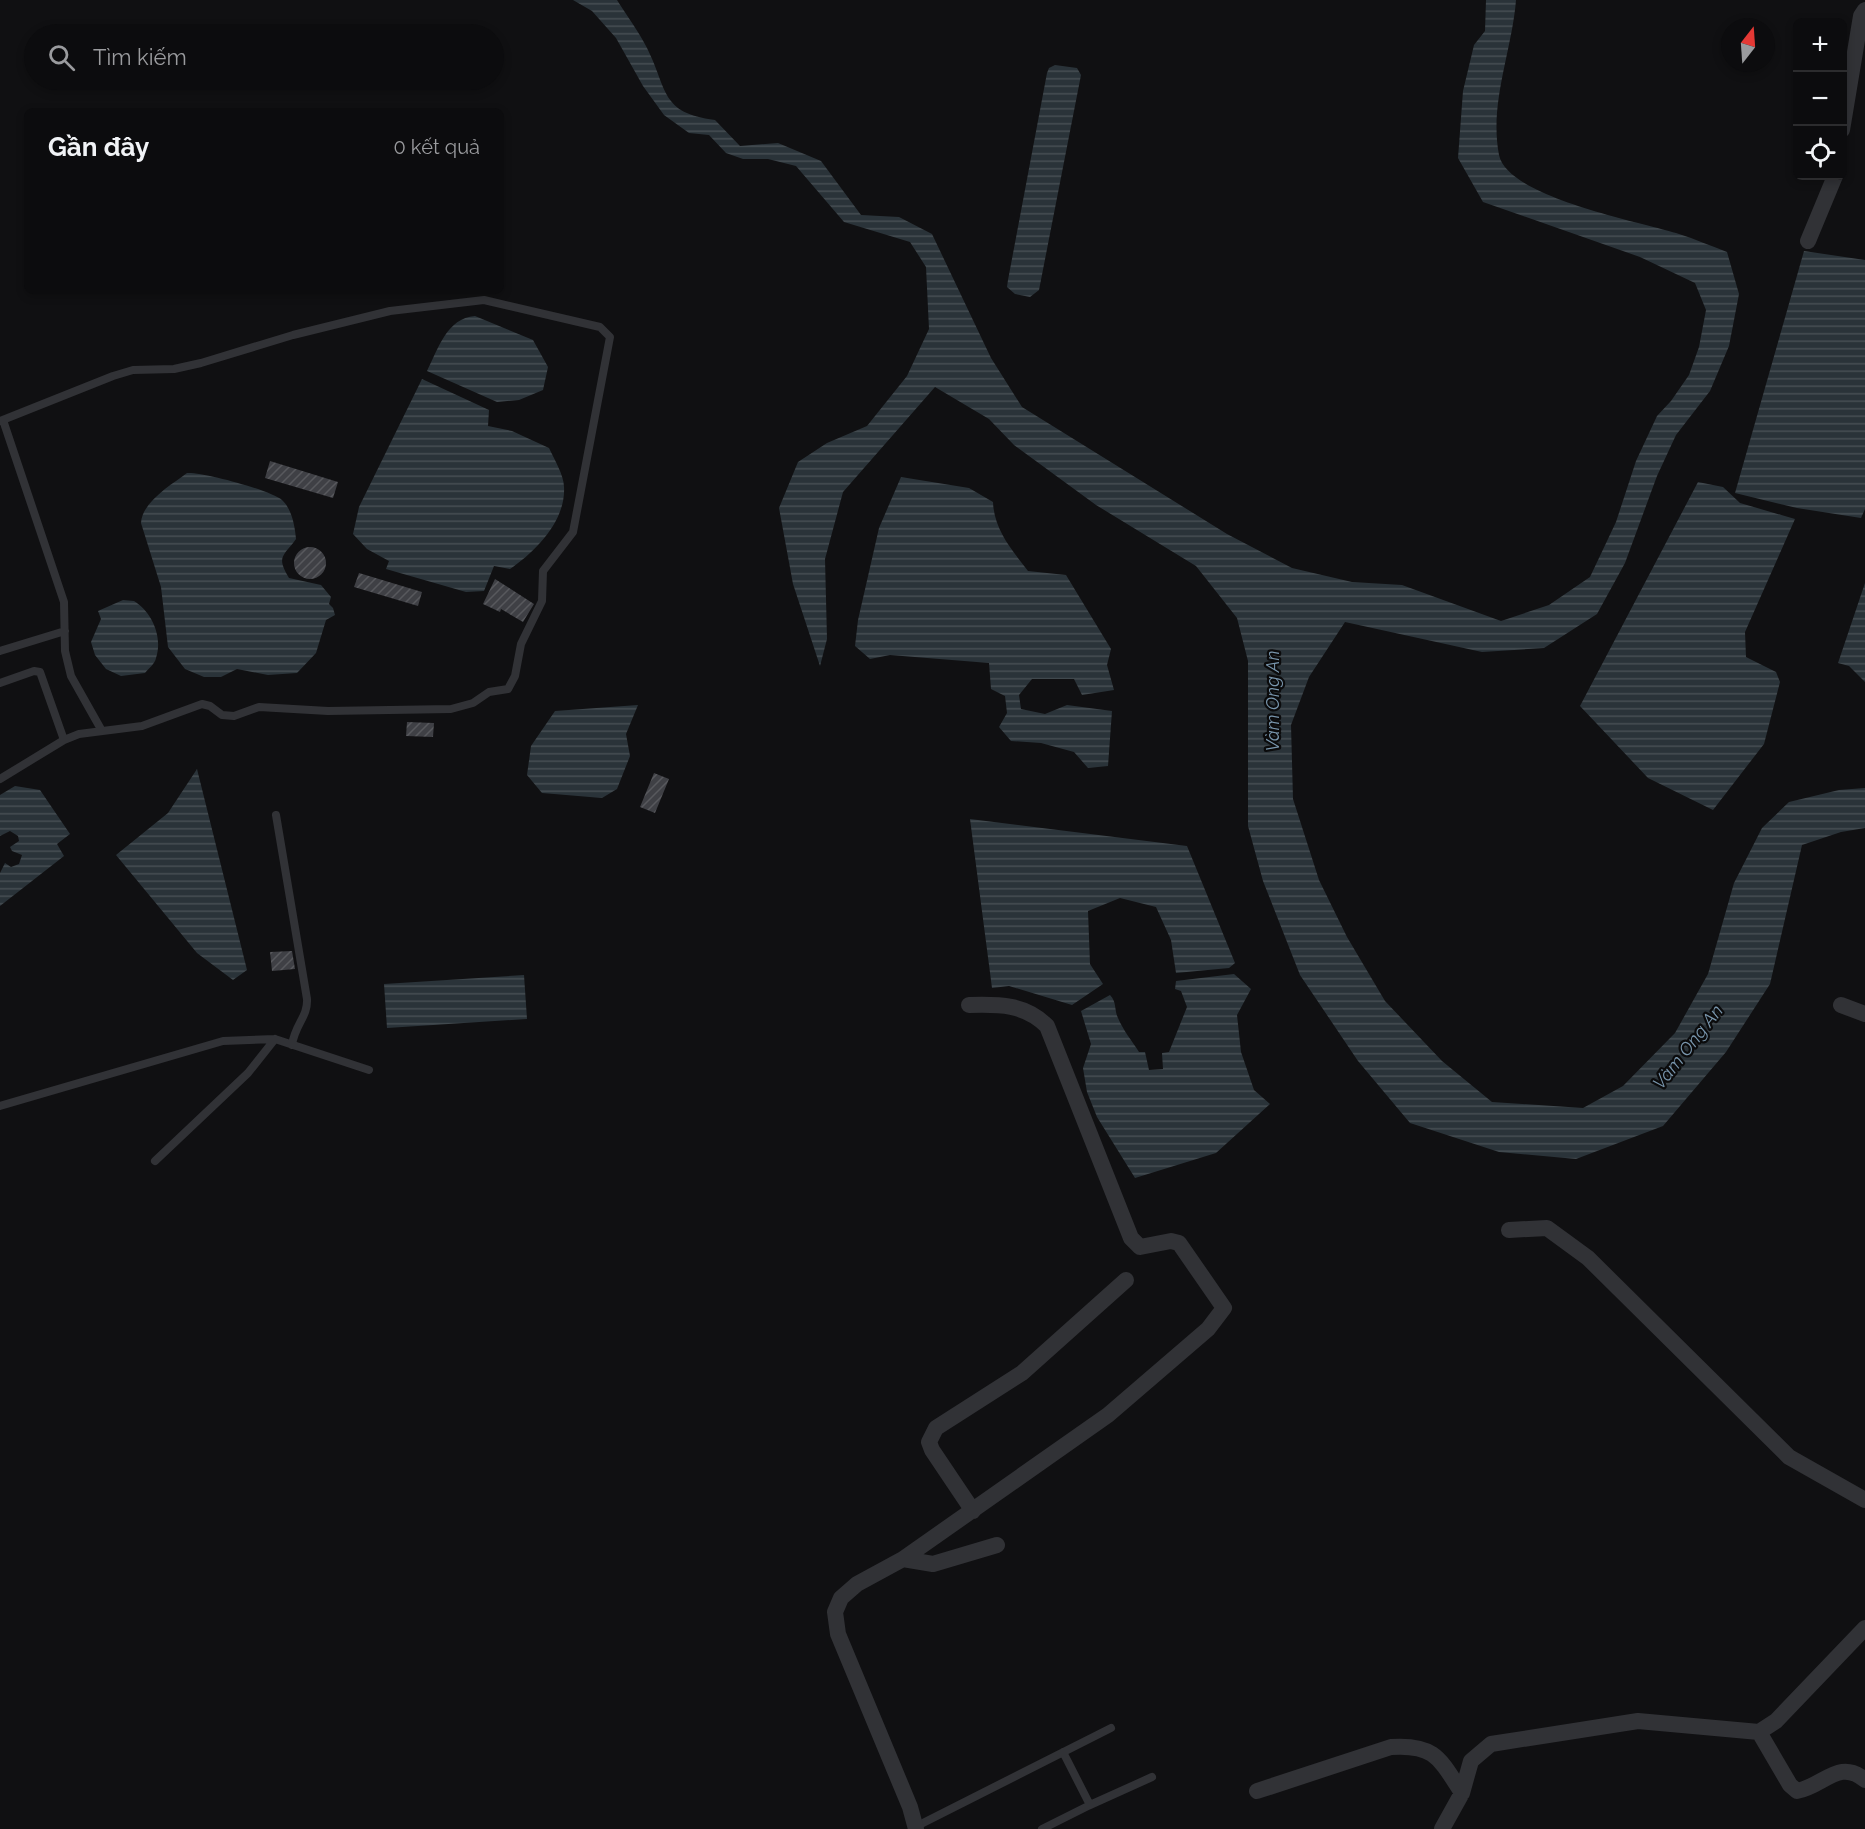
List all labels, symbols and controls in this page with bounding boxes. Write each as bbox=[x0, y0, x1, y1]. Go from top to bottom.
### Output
north arrow bbox=[1721, 18, 1775, 72]
map controls bbox=[1793, 18, 1847, 180]
button: + bbox=[1793, 18, 1847, 72]
search box bbox=[24, 24, 504, 90]
icon: search bbox=[45, 41, 78, 74]
text: Tìm kiếm bbox=[93, 44, 187, 70]
button: − bbox=[1793, 72, 1847, 126]
button: locate bbox=[1793, 126, 1847, 180]
text: Gần đây bbox=[48, 132, 149, 162]
text: 0 kết quả bbox=[393, 135, 480, 159]
water label: Vàm Ong An bbox=[1262, 650, 1283, 752]
water label: Vàm Ong An bbox=[1648, 1000, 1727, 1093]

